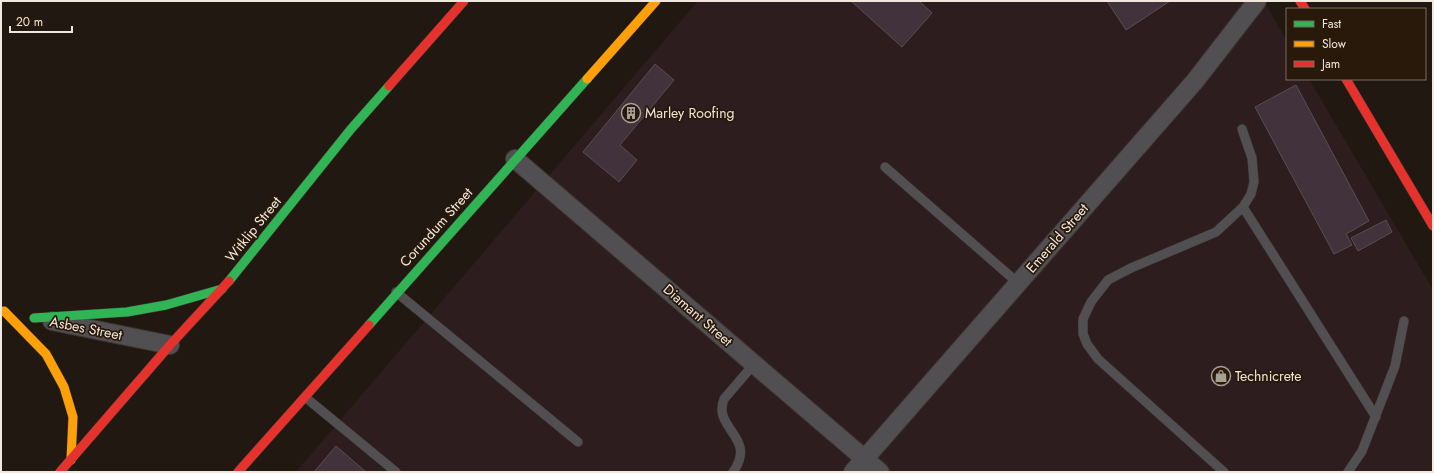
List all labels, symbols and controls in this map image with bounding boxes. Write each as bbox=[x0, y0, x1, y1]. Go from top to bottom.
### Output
scale bar bbox=[10, 8, 72, 34]
legend bbox=[1286, 8, 1426, 80]
text: 20 m bbox=[16, 13, 43, 31]
text: Fast bbox=[1322, 15, 1341, 33]
text: Slow bbox=[1322, 35, 1347, 53]
text: Jam bbox=[1320, 55, 1340, 73]
building icon: Marley Roofing bbox=[620, 102, 642, 124]
place label: Marley Roofing bbox=[645, 103, 735, 123]
street label: Corundum Street bbox=[395, 182, 478, 271]
street label: Witklip Street bbox=[220, 191, 286, 266]
street label: Emerald Street bbox=[1021, 198, 1093, 277]
street label: Diamant Street bbox=[659, 279, 737, 351]
street label: Asbes Street bbox=[48, 311, 125, 345]
shop icon: Technicrete bbox=[1210, 365, 1232, 387]
place label: Technicrete bbox=[1235, 366, 1301, 386]

